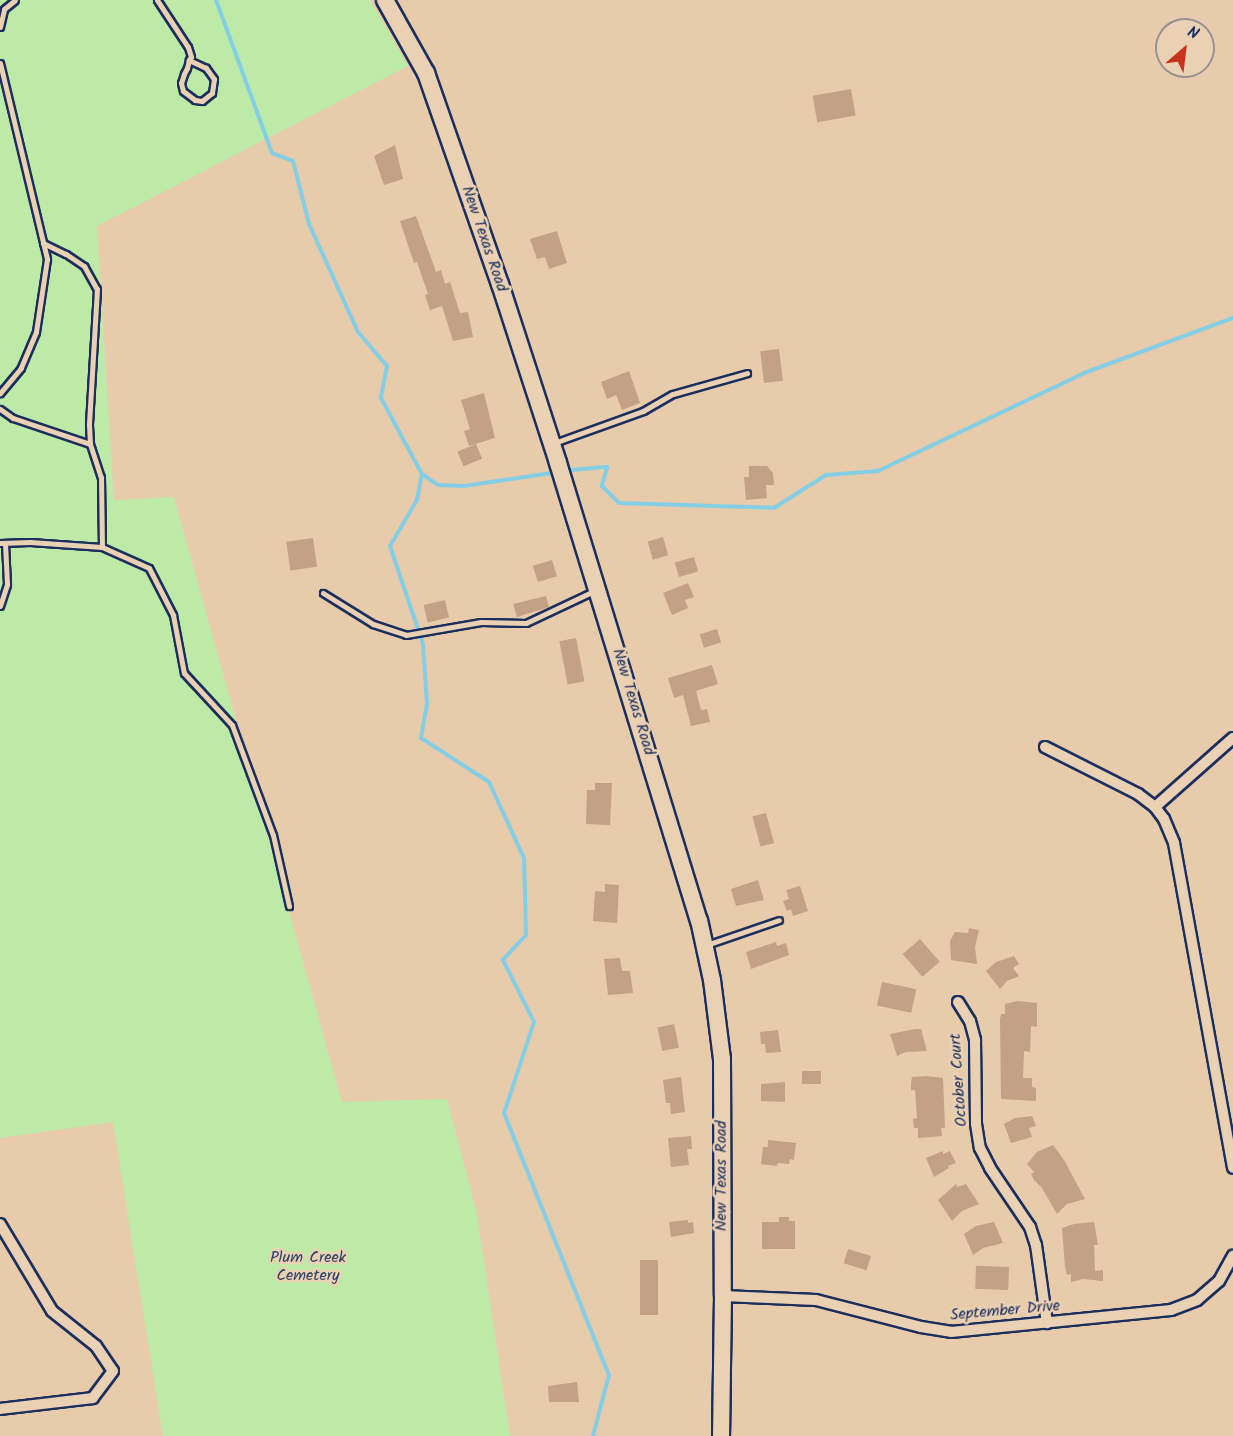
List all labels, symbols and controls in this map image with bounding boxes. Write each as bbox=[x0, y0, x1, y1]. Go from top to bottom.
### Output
north arrow bbox=[1155, 18, 1215, 78]
text: N bbox=[1182, 20, 1203, 47]
street label: New Texas Road bbox=[457, 184, 511, 294]
street label: New Texas Road bbox=[608, 646, 658, 758]
street label: October Court bbox=[946, 1033, 972, 1127]
street label: New Texas Road bbox=[712, 1121, 732, 1231]
park label: Plum Creek Cemetery bbox=[270, 1248, 346, 1286]
street label: September Drive bbox=[949, 1297, 1061, 1325]

